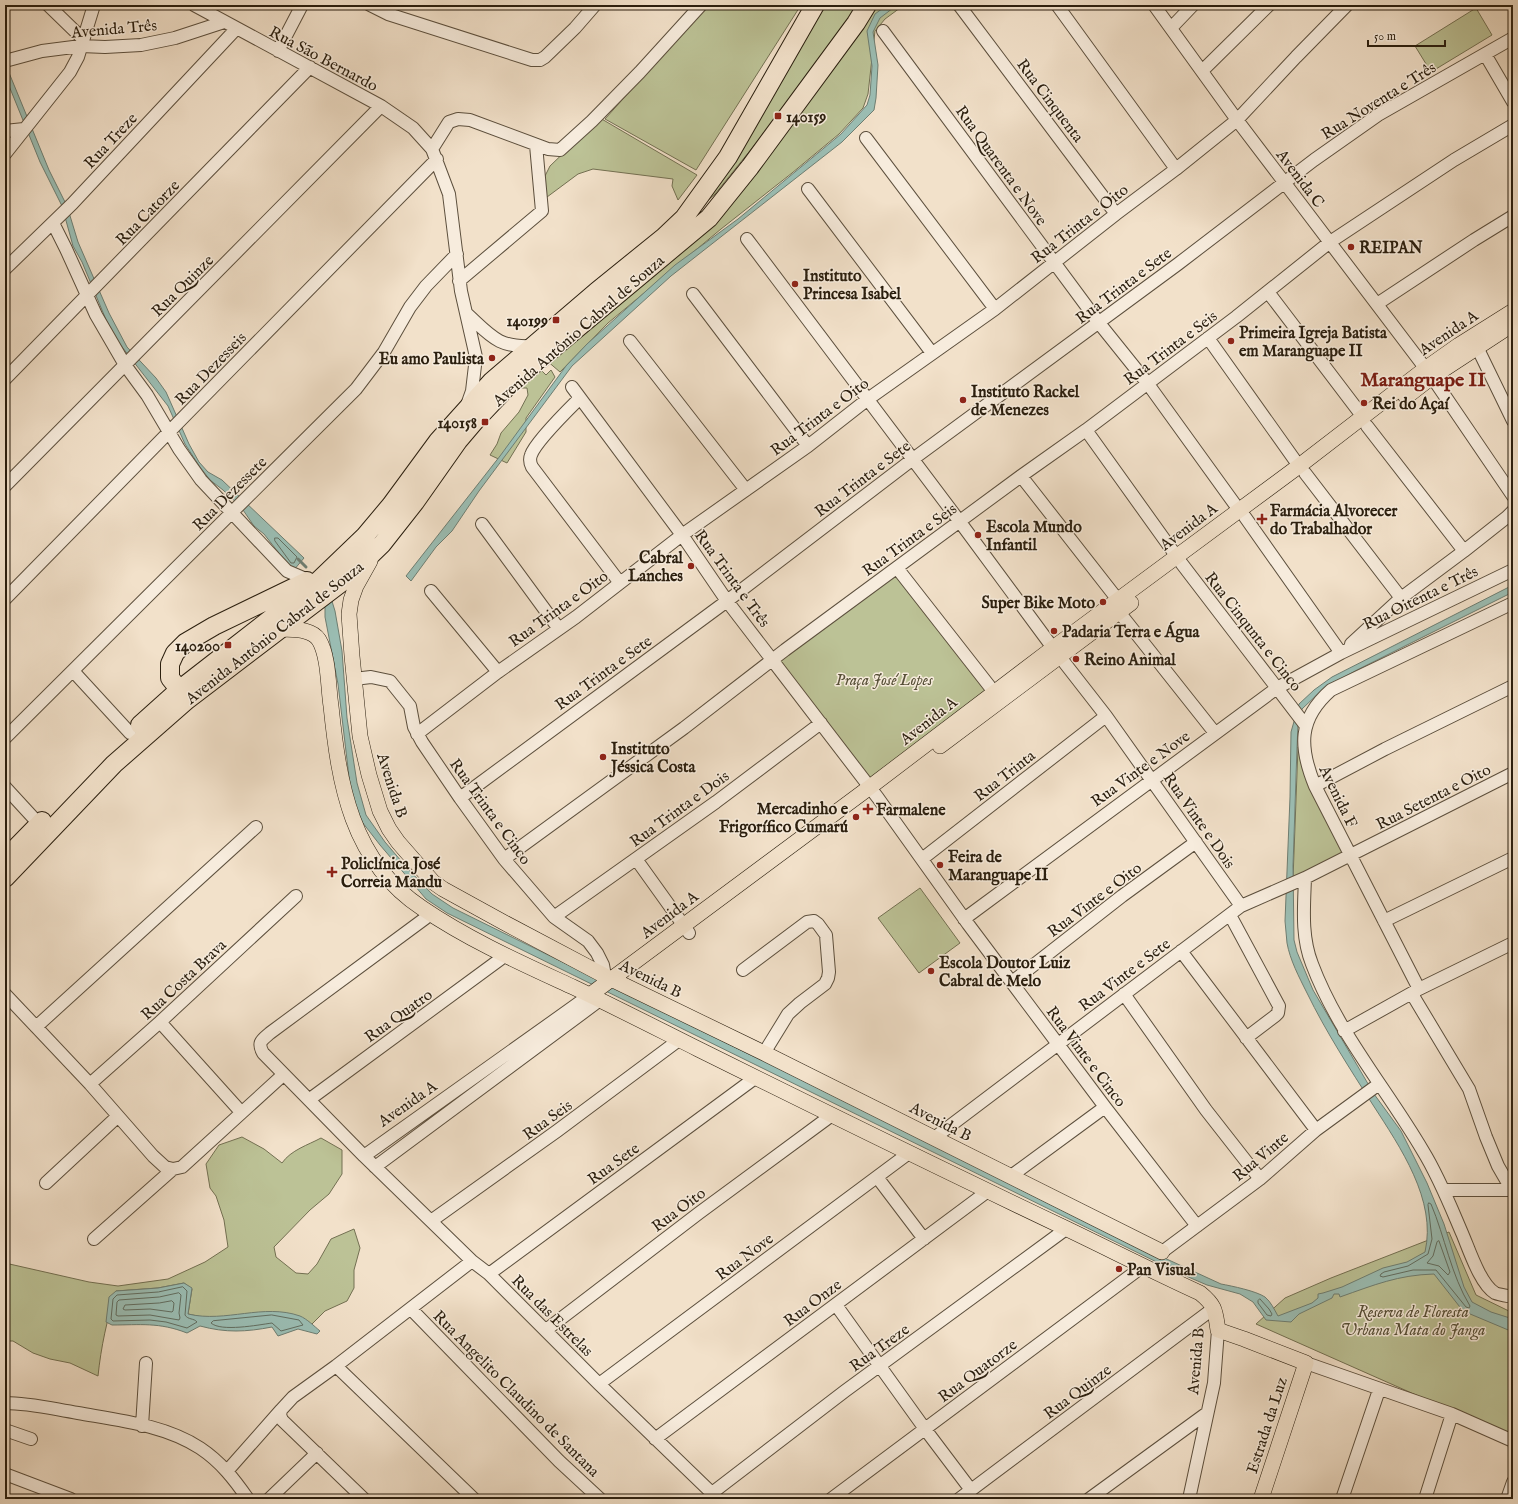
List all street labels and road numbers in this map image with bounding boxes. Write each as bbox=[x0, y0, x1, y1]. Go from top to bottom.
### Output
street label: Avenida Três bbox=[70, 16, 158, 44]
street label: Rua São Bernardo bbox=[265, 23, 381, 97]
street label: Rua Cinquenta bbox=[1011, 55, 1087, 147]
street label: Rua Noventa e Três bbox=[1318, 58, 1440, 145]
street label: Rua Quarenta e Nove bbox=[950, 102, 1051, 230]
street label: Rua Treze bbox=[81, 109, 142, 173]
street label: Avenida C bbox=[1270, 145, 1328, 212]
street label: Rua Catorze bbox=[112, 176, 185, 250]
street label: Rua Trinta e Oito bbox=[1028, 180, 1133, 269]
street label: Rua Trinta e Sete bbox=[1072, 244, 1176, 329]
street label: Rua Quinze bbox=[148, 251, 219, 322]
street label: Avenida Antônio Cabral de Souza bbox=[489, 251, 669, 412]
street label: Avenida A bbox=[1415, 306, 1484, 361]
street label: Rua Trinta e Seis bbox=[1120, 307, 1222, 390]
street label: Rua Dezesseis bbox=[172, 328, 252, 410]
street label: Rua Trinta e Oito bbox=[767, 374, 874, 461]
street label: Rua Trinta e Sete bbox=[811, 437, 915, 522]
street label: Rua Dezessete bbox=[189, 453, 272, 536]
street label: Rua Trinta e Seis bbox=[859, 499, 962, 582]
street label: Avenida A bbox=[1156, 499, 1223, 556]
street label: Rua Trinta e Três bbox=[689, 526, 774, 632]
street label: Avenida Antônio Cabral de Souza bbox=[181, 558, 368, 710]
street label: Rua Oitenta e Três bbox=[1360, 562, 1482, 635]
street label: Rua Trinta e Oito bbox=[506, 567, 613, 652]
street label: Rua Cinqunta e Cinco bbox=[1200, 569, 1305, 696]
street label: Rua Trinta e Sete bbox=[552, 632, 657, 716]
street label: Avenida A bbox=[896, 692, 963, 751]
street label: Rua Vinte e Nove bbox=[1088, 727, 1195, 812]
street label: Rua Trinta bbox=[971, 746, 1040, 807]
street label: Avenida B bbox=[371, 750, 411, 821]
street label: Rua Trinta e Cinco bbox=[444, 755, 535, 869]
street label: Rua Setenta e Oito bbox=[1373, 760, 1495, 835]
street label: Avenida F bbox=[1313, 762, 1361, 831]
street label: Rua Trinta e Dois bbox=[627, 767, 734, 852]
street label: Rua Vinte e Dois bbox=[1158, 769, 1239, 873]
street label: Rua Vinte e Oito bbox=[1044, 858, 1147, 943]
street label: Avenida A bbox=[637, 887, 704, 944]
street label: Rua Vinte e Sete bbox=[1075, 935, 1175, 1017]
street label: Rua Costa Brava bbox=[137, 936, 231, 1025]
street label: Avenida B bbox=[615, 956, 685, 1003]
street label: Rua Quatro bbox=[361, 985, 437, 1048]
street label: Rua Vinte e Cinco bbox=[1041, 1003, 1130, 1112]
street label: Avenida A bbox=[374, 1076, 442, 1133]
street label: Rua Seis bbox=[520, 1096, 577, 1145]
street label: Avenida B bbox=[905, 1098, 975, 1147]
street label: Rua Vinte bbox=[1229, 1128, 1293, 1187]
street label: Rua Sete bbox=[584, 1139, 644, 1190]
street label: Rua Oito bbox=[648, 1184, 710, 1237]
street label: Rua Nove bbox=[712, 1229, 778, 1286]
street label: Rua das Estrelas bbox=[506, 1271, 597, 1362]
street label: Rua Onze bbox=[780, 1275, 846, 1332]
street label: Rua Angelito Claudino de Santana bbox=[428, 1307, 603, 1482]
street label: Rua Treze bbox=[846, 1320, 914, 1377]
street label: Avenida B bbox=[1184, 1327, 1210, 1396]
street label: Rua Quatorze bbox=[935, 1335, 1022, 1408]
street label: Rua Quinze bbox=[1040, 1361, 1116, 1425]
street label: Estrada da Luz bbox=[1243, 1375, 1293, 1476]

